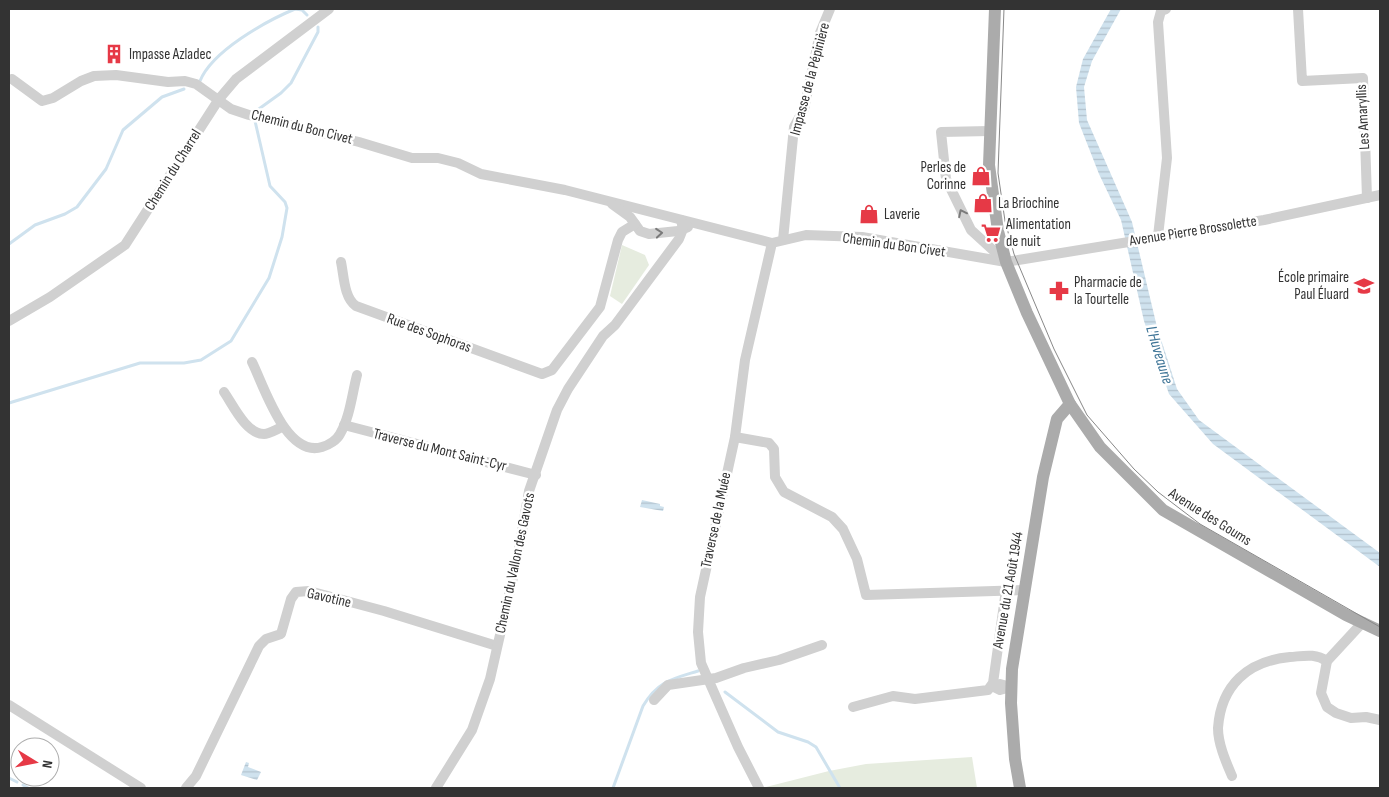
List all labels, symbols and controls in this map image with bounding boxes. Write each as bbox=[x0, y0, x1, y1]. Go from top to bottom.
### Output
street label: Impasse de la Pépinière bbox=[786, 21, 834, 137]
building icon: Impasse Azladec bbox=[103, 43, 125, 65]
place label: Impasse Azladec bbox=[129, 45, 211, 64]
street label: Les Amaryllis bbox=[1352, 84, 1374, 150]
street label: Chemin du Bon Civet bbox=[249, 105, 355, 149]
street label: Chemin du Charrel bbox=[140, 126, 206, 214]
place label: Perles de Corinne bbox=[920, 158, 966, 194]
shop icon: Perles de Corinne bbox=[970, 165, 992, 187]
shop icon: La Briochine bbox=[972, 192, 994, 214]
place label: La Briochine bbox=[998, 194, 1059, 213]
shop icon: Laverie bbox=[858, 203, 880, 225]
place label: Laverie bbox=[884, 205, 920, 224]
one-way arrow bbox=[958, 209, 969, 218]
street label: Avenue Pierre Brossolette bbox=[1127, 212, 1258, 251]
place label: Alimentation de nuit bbox=[1005, 215, 1071, 251]
supermarket icon: Alimentation de nuit bbox=[980, 222, 1002, 244]
one-way arrow bbox=[655, 228, 663, 239]
street label: Chemin du Bon Civet bbox=[841, 228, 947, 262]
place label: École primaire Paul Éluard bbox=[1278, 268, 1349, 304]
place label: Pharmacie de la Tourtelle bbox=[1074, 273, 1142, 309]
school or university icon: École primaire Paul Éluard bbox=[1353, 275, 1375, 297]
pharmacy icon: Pharmacie de la Tourtelle bbox=[1048, 280, 1070, 302]
street label: Rue des Sophoras bbox=[384, 309, 474, 357]
water label: L'Huveaune bbox=[1141, 324, 1177, 386]
street label: Traverse du Mont Saint-Cyr bbox=[371, 424, 509, 476]
street label: Traverse de la Muée bbox=[697, 471, 735, 569]
street label: Avenue des Goums bbox=[1164, 483, 1255, 550]
street label: Chemin du Vallon des Gavots bbox=[491, 491, 539, 635]
street label: Avenue du 21 Août 1944 bbox=[988, 530, 1028, 651]
street label: Gavotine bbox=[305, 584, 353, 612]
north arrow bbox=[10, 737, 60, 787]
text: N bbox=[38, 759, 56, 769]

